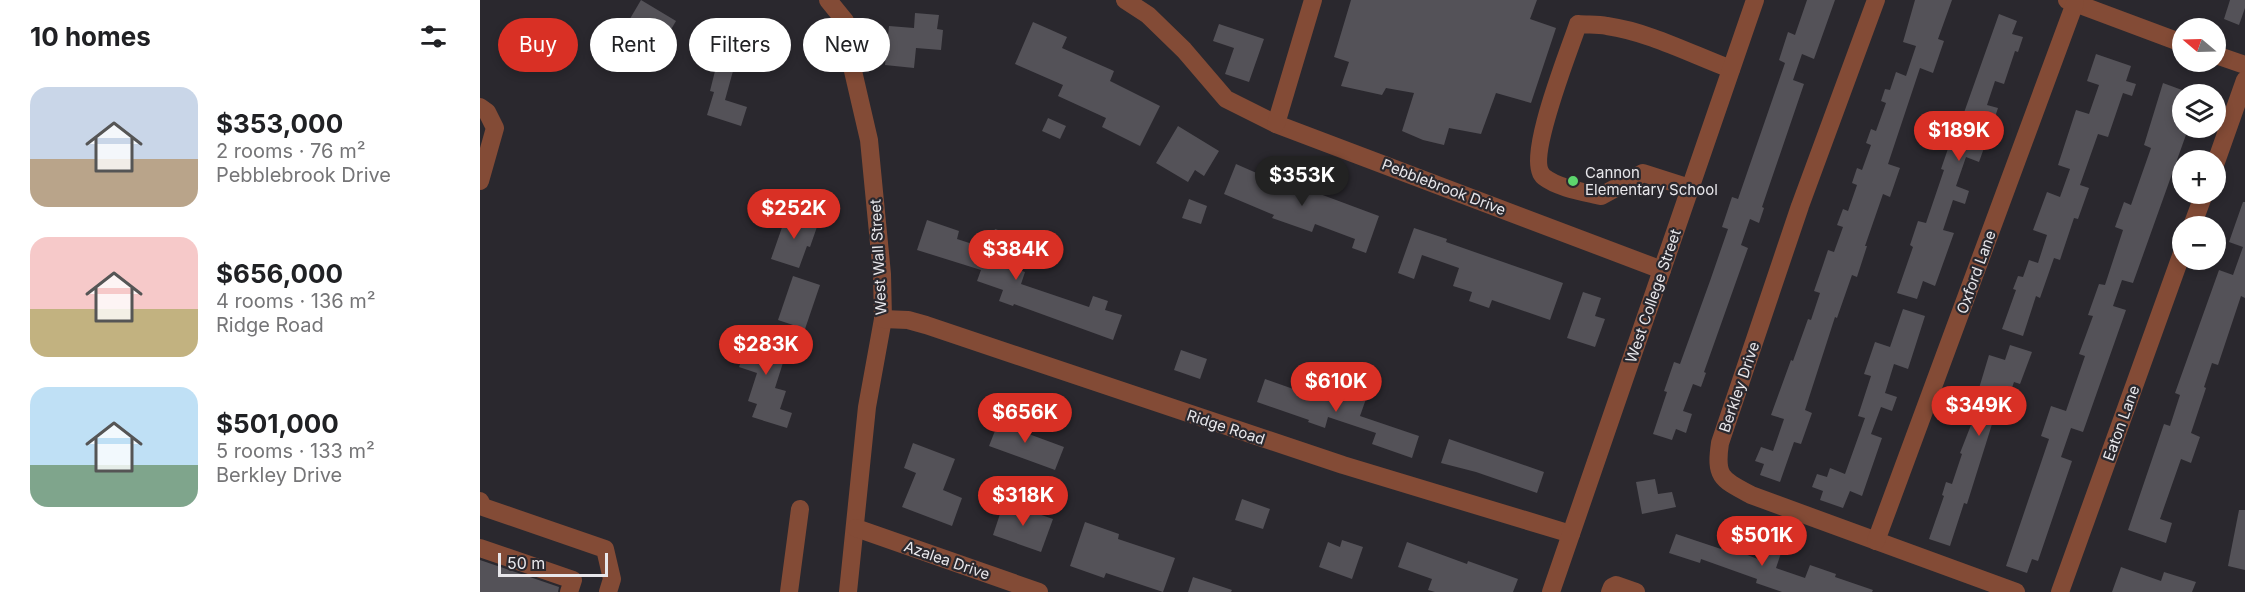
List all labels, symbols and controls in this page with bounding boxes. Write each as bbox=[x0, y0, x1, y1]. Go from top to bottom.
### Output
chip: Buy bbox=[498, 18, 578, 72]
chip: Rent bbox=[590, 18, 677, 72]
chip: Filters bbox=[689, 18, 791, 72]
chip: New bbox=[803, 18, 890, 72]
north arrow bbox=[2172, 18, 2226, 72]
map controls bbox=[2172, 18, 2226, 270]
icon: filters bbox=[417, 20, 450, 53]
text: 10 homes bbox=[30, 21, 151, 52]
button: layers bbox=[2172, 84, 2226, 138]
text: $353,000 bbox=[216, 108, 343, 139]
icon: home bbox=[78, 111, 150, 183]
pin: $189K bbox=[1917, 111, 2001, 162]
text: $189K bbox=[1928, 118, 1990, 142]
text: 2 rooms · 76 m² bbox=[216, 139, 365, 163]
button: + bbox=[2172, 150, 2226, 204]
street label: Pebblebrook Drive bbox=[1379, 155, 1509, 219]
pin: $353K bbox=[1260, 156, 1344, 207]
text: Pebblebrook Drive bbox=[216, 163, 391, 187]
text: $353K bbox=[1269, 163, 1335, 187]
place label: Cannon Elementary School bbox=[1585, 163, 1718, 199]
marker: Cannon Elementary School bbox=[1566, 174, 1580, 188]
pin: $252K bbox=[752, 189, 836, 240]
text: $252K bbox=[761, 196, 827, 220]
street label: West Wall Street bbox=[865, 198, 891, 315]
button: − bbox=[2172, 216, 2226, 270]
street label: West College Street bbox=[1621, 227, 1685, 365]
street label: Oxford Lane bbox=[1952, 228, 2000, 316]
pin: $384K bbox=[974, 230, 1058, 281]
text: $384K bbox=[983, 237, 1049, 261]
text: $656,000 bbox=[216, 258, 343, 289]
icon: home bbox=[78, 261, 150, 333]
text: 4 rooms · 136 m² bbox=[216, 289, 376, 313]
text: Ridge Road bbox=[216, 313, 324, 337]
pin: $283K bbox=[724, 325, 808, 376]
text: $283K bbox=[733, 332, 799, 356]
street label: Berkley Drive bbox=[1715, 339, 1763, 435]
pin: $610K bbox=[1294, 362, 1378, 413]
text: $610K bbox=[1305, 369, 1367, 393]
street label: Eaton Lane bbox=[2099, 383, 2143, 463]
pin: $349K bbox=[1937, 386, 2021, 437]
pin: $656K bbox=[983, 393, 1067, 444]
text: $349K bbox=[1946, 393, 2012, 417]
text: $656K bbox=[992, 400, 1058, 424]
street label: Ridge Road bbox=[1185, 405, 1267, 449]
text: $501,000 bbox=[216, 408, 339, 439]
icon: home bbox=[78, 411, 150, 483]
text: 5 rooms · 133 m² bbox=[216, 439, 375, 463]
text: Berkley Drive bbox=[216, 463, 342, 487]
pin: $318K bbox=[981, 476, 1065, 527]
text: $318K bbox=[992, 483, 1054, 507]
pin: $501K bbox=[1720, 516, 1804, 567]
text: $501K bbox=[1731, 523, 1793, 547]
street label: Azalea Drive bbox=[902, 536, 992, 584]
scale bar bbox=[498, 550, 608, 578]
text: 50 m bbox=[507, 553, 545, 573]

